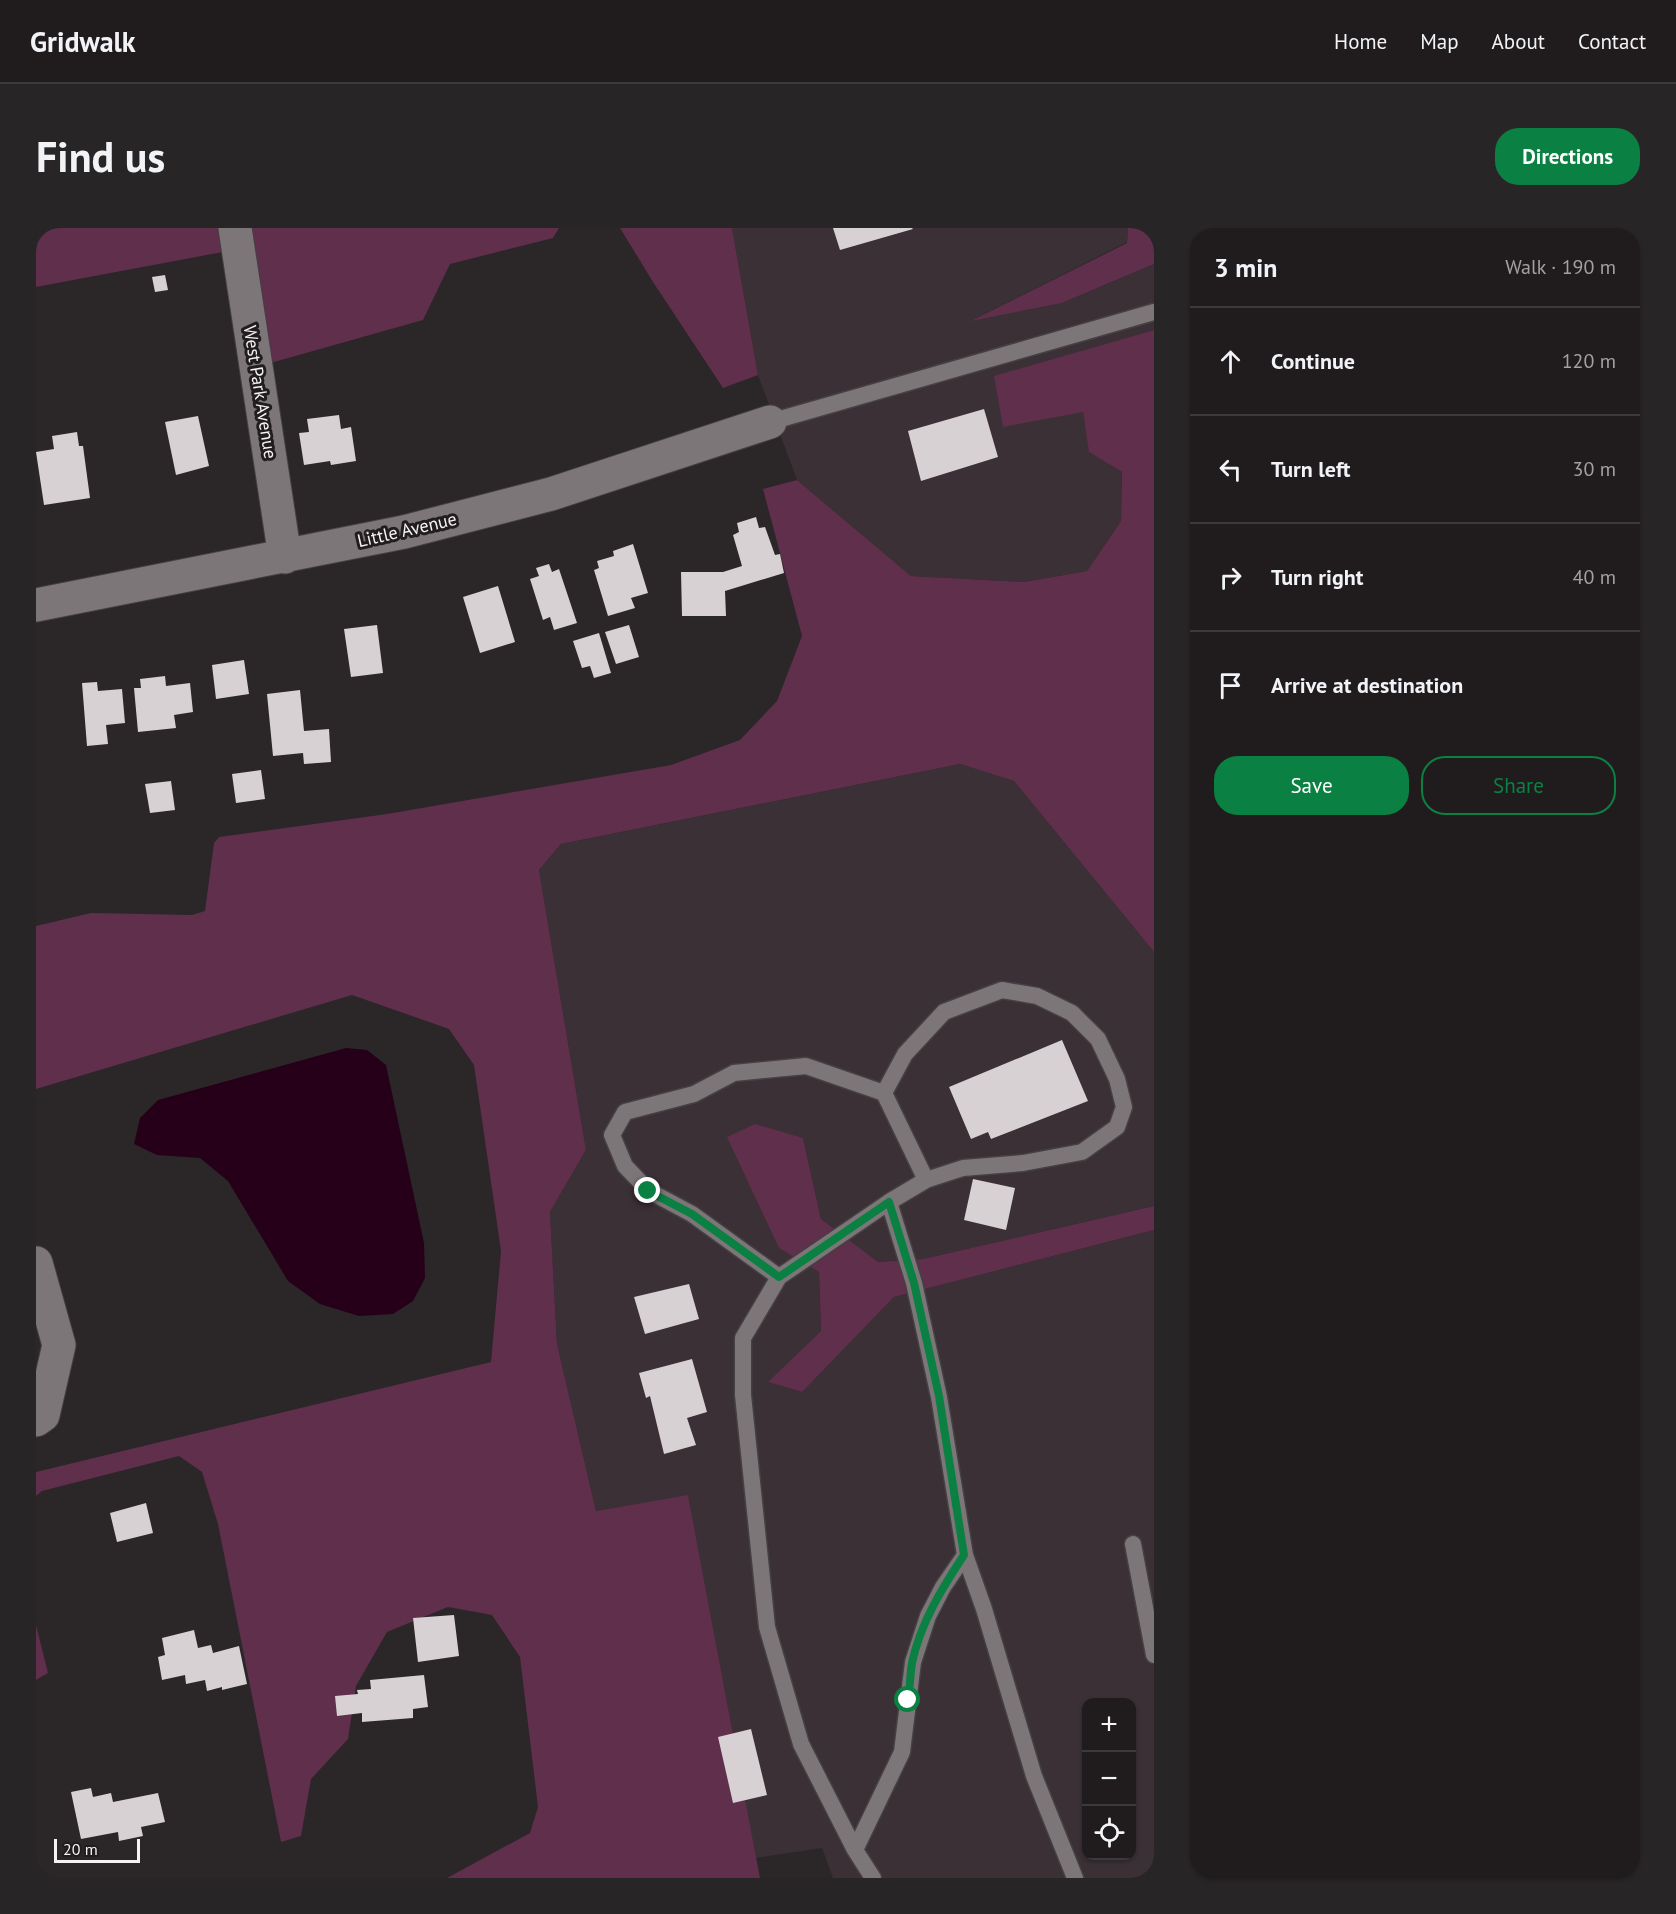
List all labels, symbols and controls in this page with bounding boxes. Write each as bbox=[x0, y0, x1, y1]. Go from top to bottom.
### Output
text: Gridwalk bbox=[30, 23, 136, 60]
text: Home bbox=[1334, 28, 1387, 55]
text: Map bbox=[1420, 28, 1459, 55]
text: About bbox=[1492, 28, 1545, 55]
text: Contact bbox=[1578, 28, 1646, 55]
button: Directions bbox=[1495, 128, 1640, 185]
text: Find us bbox=[36, 129, 165, 184]
text: 3 min bbox=[1214, 251, 1277, 284]
text: Walk · 190 m bbox=[1505, 254, 1616, 280]
street label: West Park Avenue bbox=[239, 324, 282, 460]
icon: ahead bbox=[1214, 345, 1247, 378]
text: Continue bbox=[1271, 347, 1355, 375]
text: 120 m bbox=[1562, 348, 1616, 374]
icon: left bbox=[1214, 453, 1247, 486]
text: Turn left bbox=[1271, 455, 1351, 483]
text: 30 m bbox=[1573, 456, 1616, 482]
street label: Little Avenue bbox=[355, 507, 459, 552]
icon: right bbox=[1214, 561, 1247, 594]
text: Turn right bbox=[1271, 563, 1363, 591]
text: 40 m bbox=[1573, 564, 1616, 590]
icon: arrive bbox=[1214, 669, 1247, 702]
text: Arrive at destination bbox=[1271, 671, 1463, 699]
button: Save bbox=[1214, 756, 1409, 815]
button: Share bbox=[1421, 756, 1616, 815]
route end bbox=[634, 1177, 660, 1203]
route start bbox=[894, 1686, 920, 1712]
map controls bbox=[1082, 1698, 1136, 1860]
button: + bbox=[1082, 1698, 1136, 1752]
button: − bbox=[1082, 1752, 1136, 1806]
button: locate bbox=[1082, 1806, 1136, 1860]
scale bar bbox=[54, 1836, 140, 1864]
text: 20 m bbox=[63, 1839, 98, 1859]

